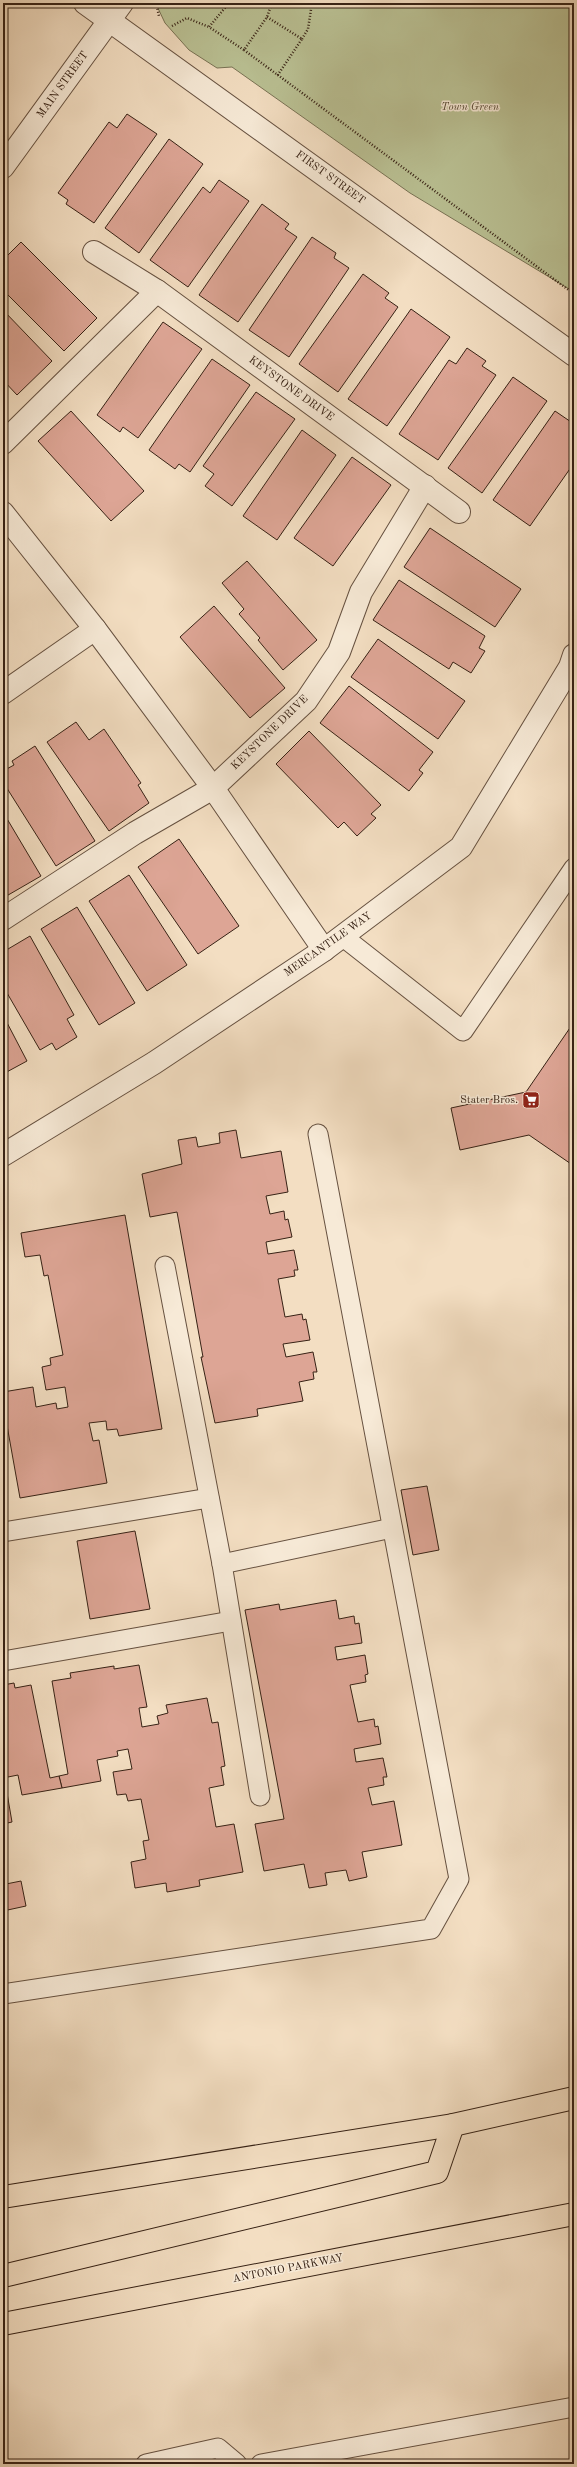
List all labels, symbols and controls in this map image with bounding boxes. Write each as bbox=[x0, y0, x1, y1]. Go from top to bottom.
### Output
street label: MAIN STREET bbox=[35, 50, 91, 120]
park label: Town Green bbox=[441, 102, 500, 113]
street label: FIRST STREET bbox=[293, 149, 367, 207]
street label: KEYSTONE DRIVE bbox=[246, 354, 336, 424]
street label: KEYSTONE DRIVE bbox=[229, 694, 311, 772]
street label: MERCANTILE WAY bbox=[282, 911, 374, 979]
supermarket icon: Stater Bros. bbox=[521, 1090, 541, 1110]
place label: Stater Bros. bbox=[460, 1095, 518, 1106]
street label: ANTONIO PARKWAY bbox=[232, 2253, 344, 2285]

